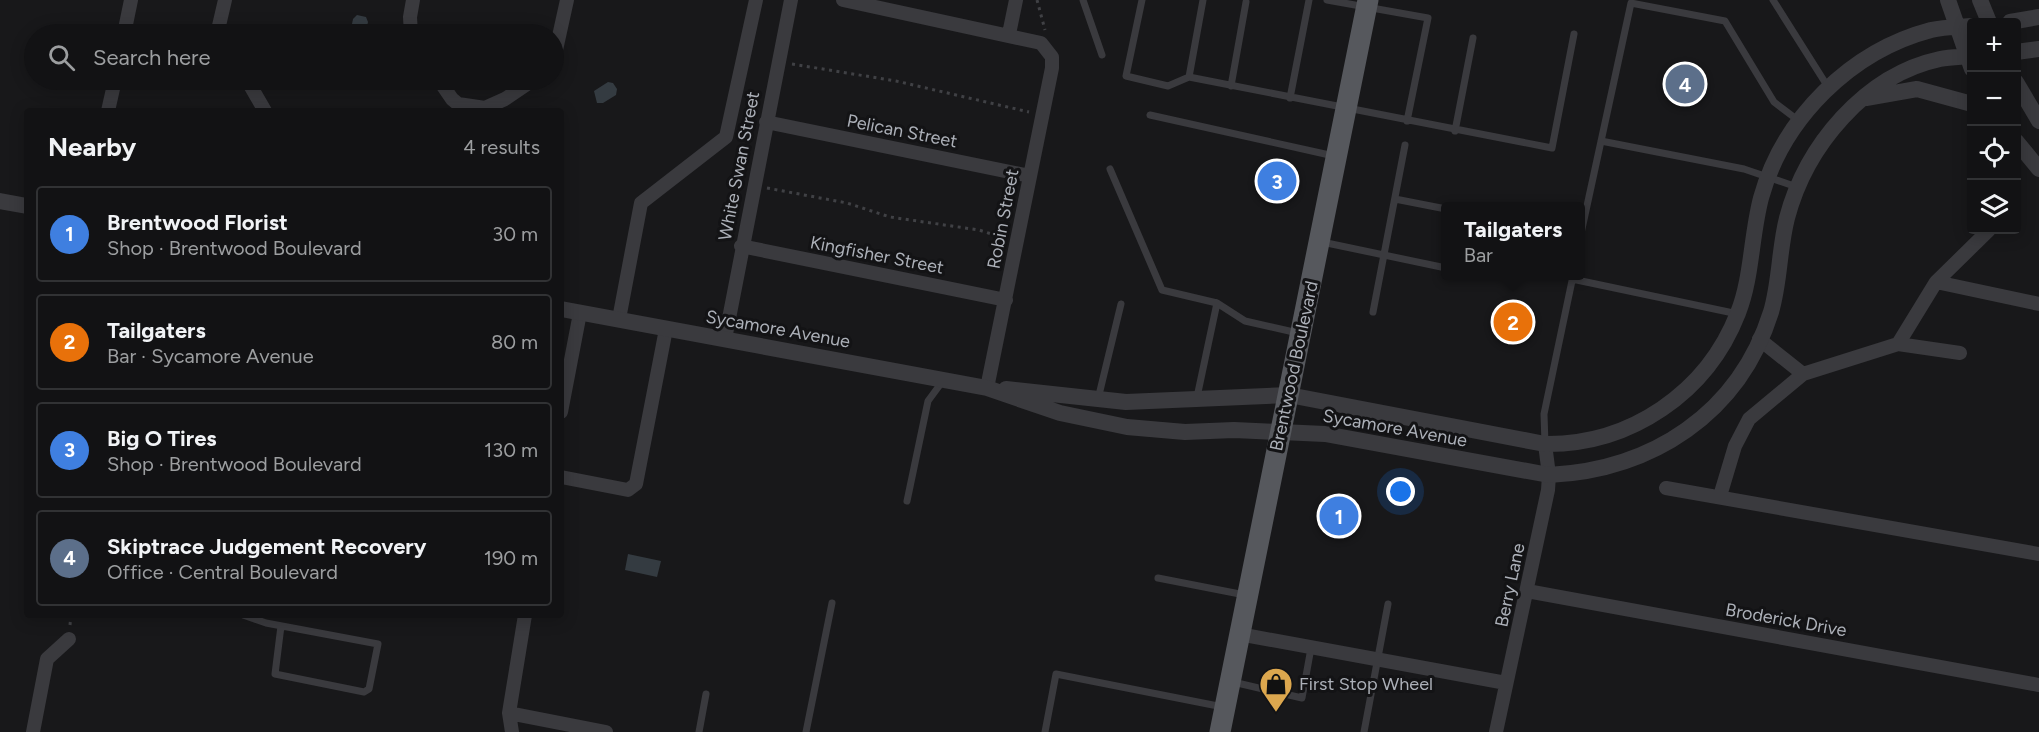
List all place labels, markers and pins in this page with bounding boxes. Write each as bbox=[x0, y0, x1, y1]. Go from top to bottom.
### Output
pin: 4 bbox=[1666, 62, 1704, 106]
pin: 3 bbox=[1258, 158, 1296, 204]
pin: 2 bbox=[1494, 300, 1532, 344]
pin: 1 bbox=[1320, 494, 1358, 538]
shop icon: First Stop Wheel bbox=[1258, 666, 1294, 713]
place label: First Stop Wheel bbox=[1299, 673, 1433, 695]

